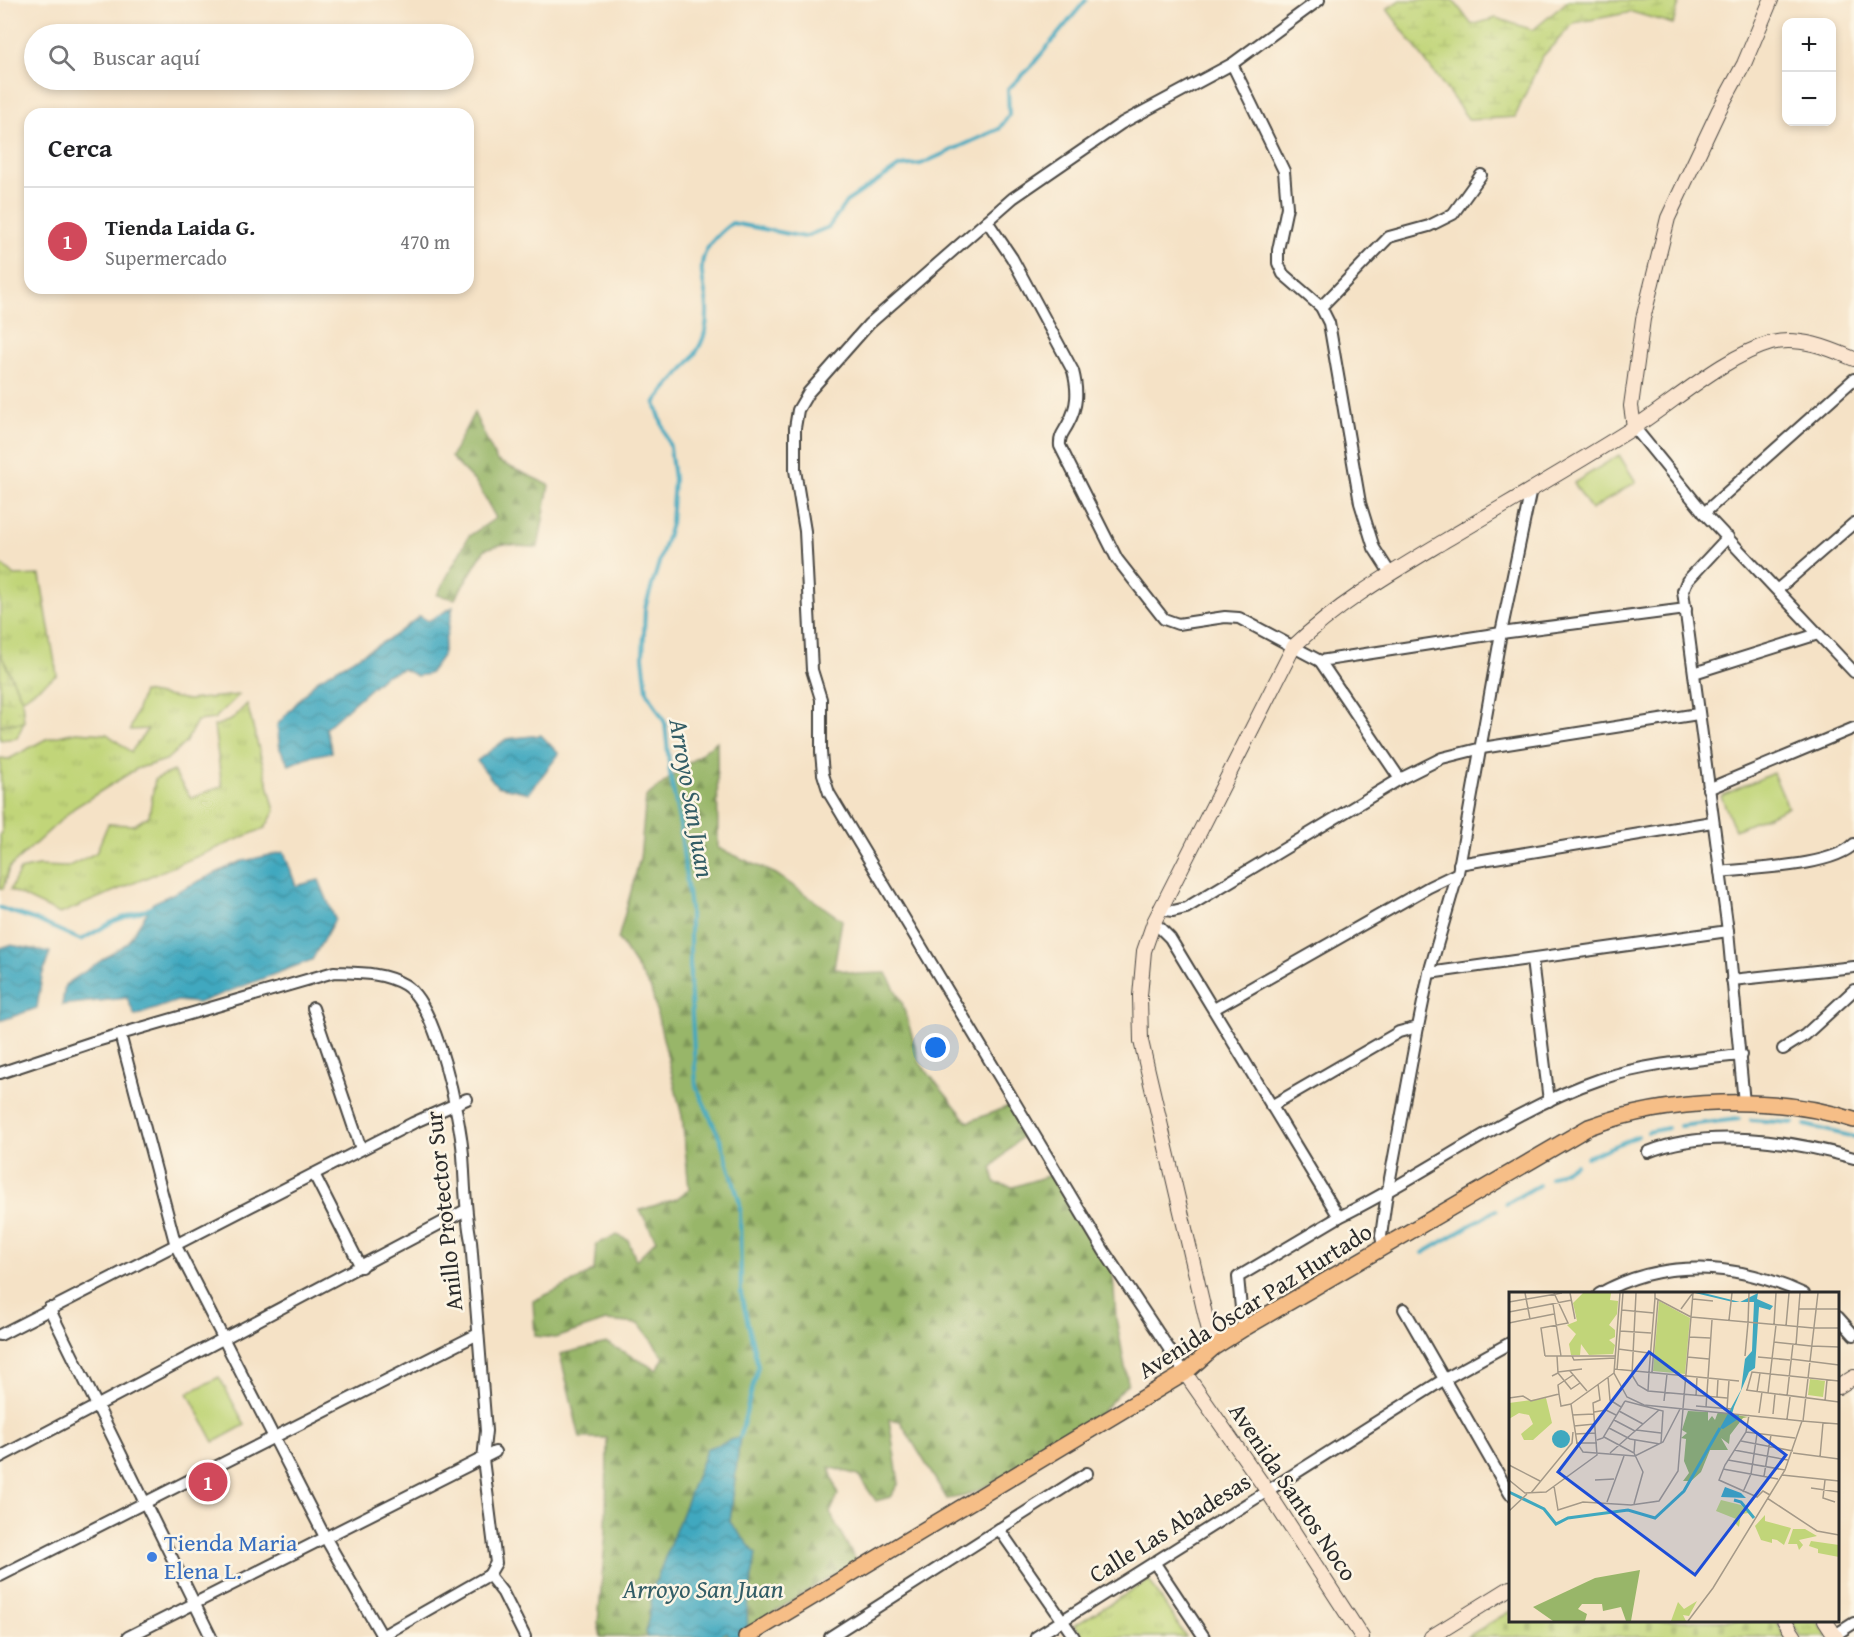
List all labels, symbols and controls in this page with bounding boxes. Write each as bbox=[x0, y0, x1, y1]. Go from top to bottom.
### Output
map controls bbox=[1782, 18, 1836, 126]
button: + bbox=[1782, 18, 1836, 72]
search box bbox=[24, 24, 474, 90]
icon: search bbox=[45, 41, 78, 74]
text: Buscar aquí bbox=[93, 41, 200, 73]
button: − bbox=[1782, 72, 1836, 126]
text: Cerca bbox=[48, 128, 112, 167]
text: Tienda Laida G. bbox=[105, 211, 255, 243]
text: 1 bbox=[62, 227, 73, 256]
text: 470 m bbox=[400, 227, 450, 256]
text: Supermercado bbox=[105, 243, 227, 272]
water label: Arroyo San Juan bbox=[659, 714, 726, 881]
your location bbox=[921, 1033, 950, 1062]
street label: Anillo Protector Sur bbox=[416, 1109, 471, 1313]
street label: Avenida Óscar Paz Hurtado bbox=[1131, 1214, 1379, 1387]
inset map bbox=[1509, 1292, 1839, 1622]
street label: Avenida Santos Noco bbox=[1221, 1395, 1366, 1588]
pin: 1 bbox=[188, 1460, 228, 1504]
street label: Calle Las Abadesas bbox=[1082, 1464, 1257, 1591]
place label: Tienda Maria Elena L. bbox=[164, 1525, 298, 1588]
marker: Tienda Maria Elena L. bbox=[145, 1550, 159, 1564]
water label: Arroyo San Juan bbox=[621, 1569, 784, 1608]

